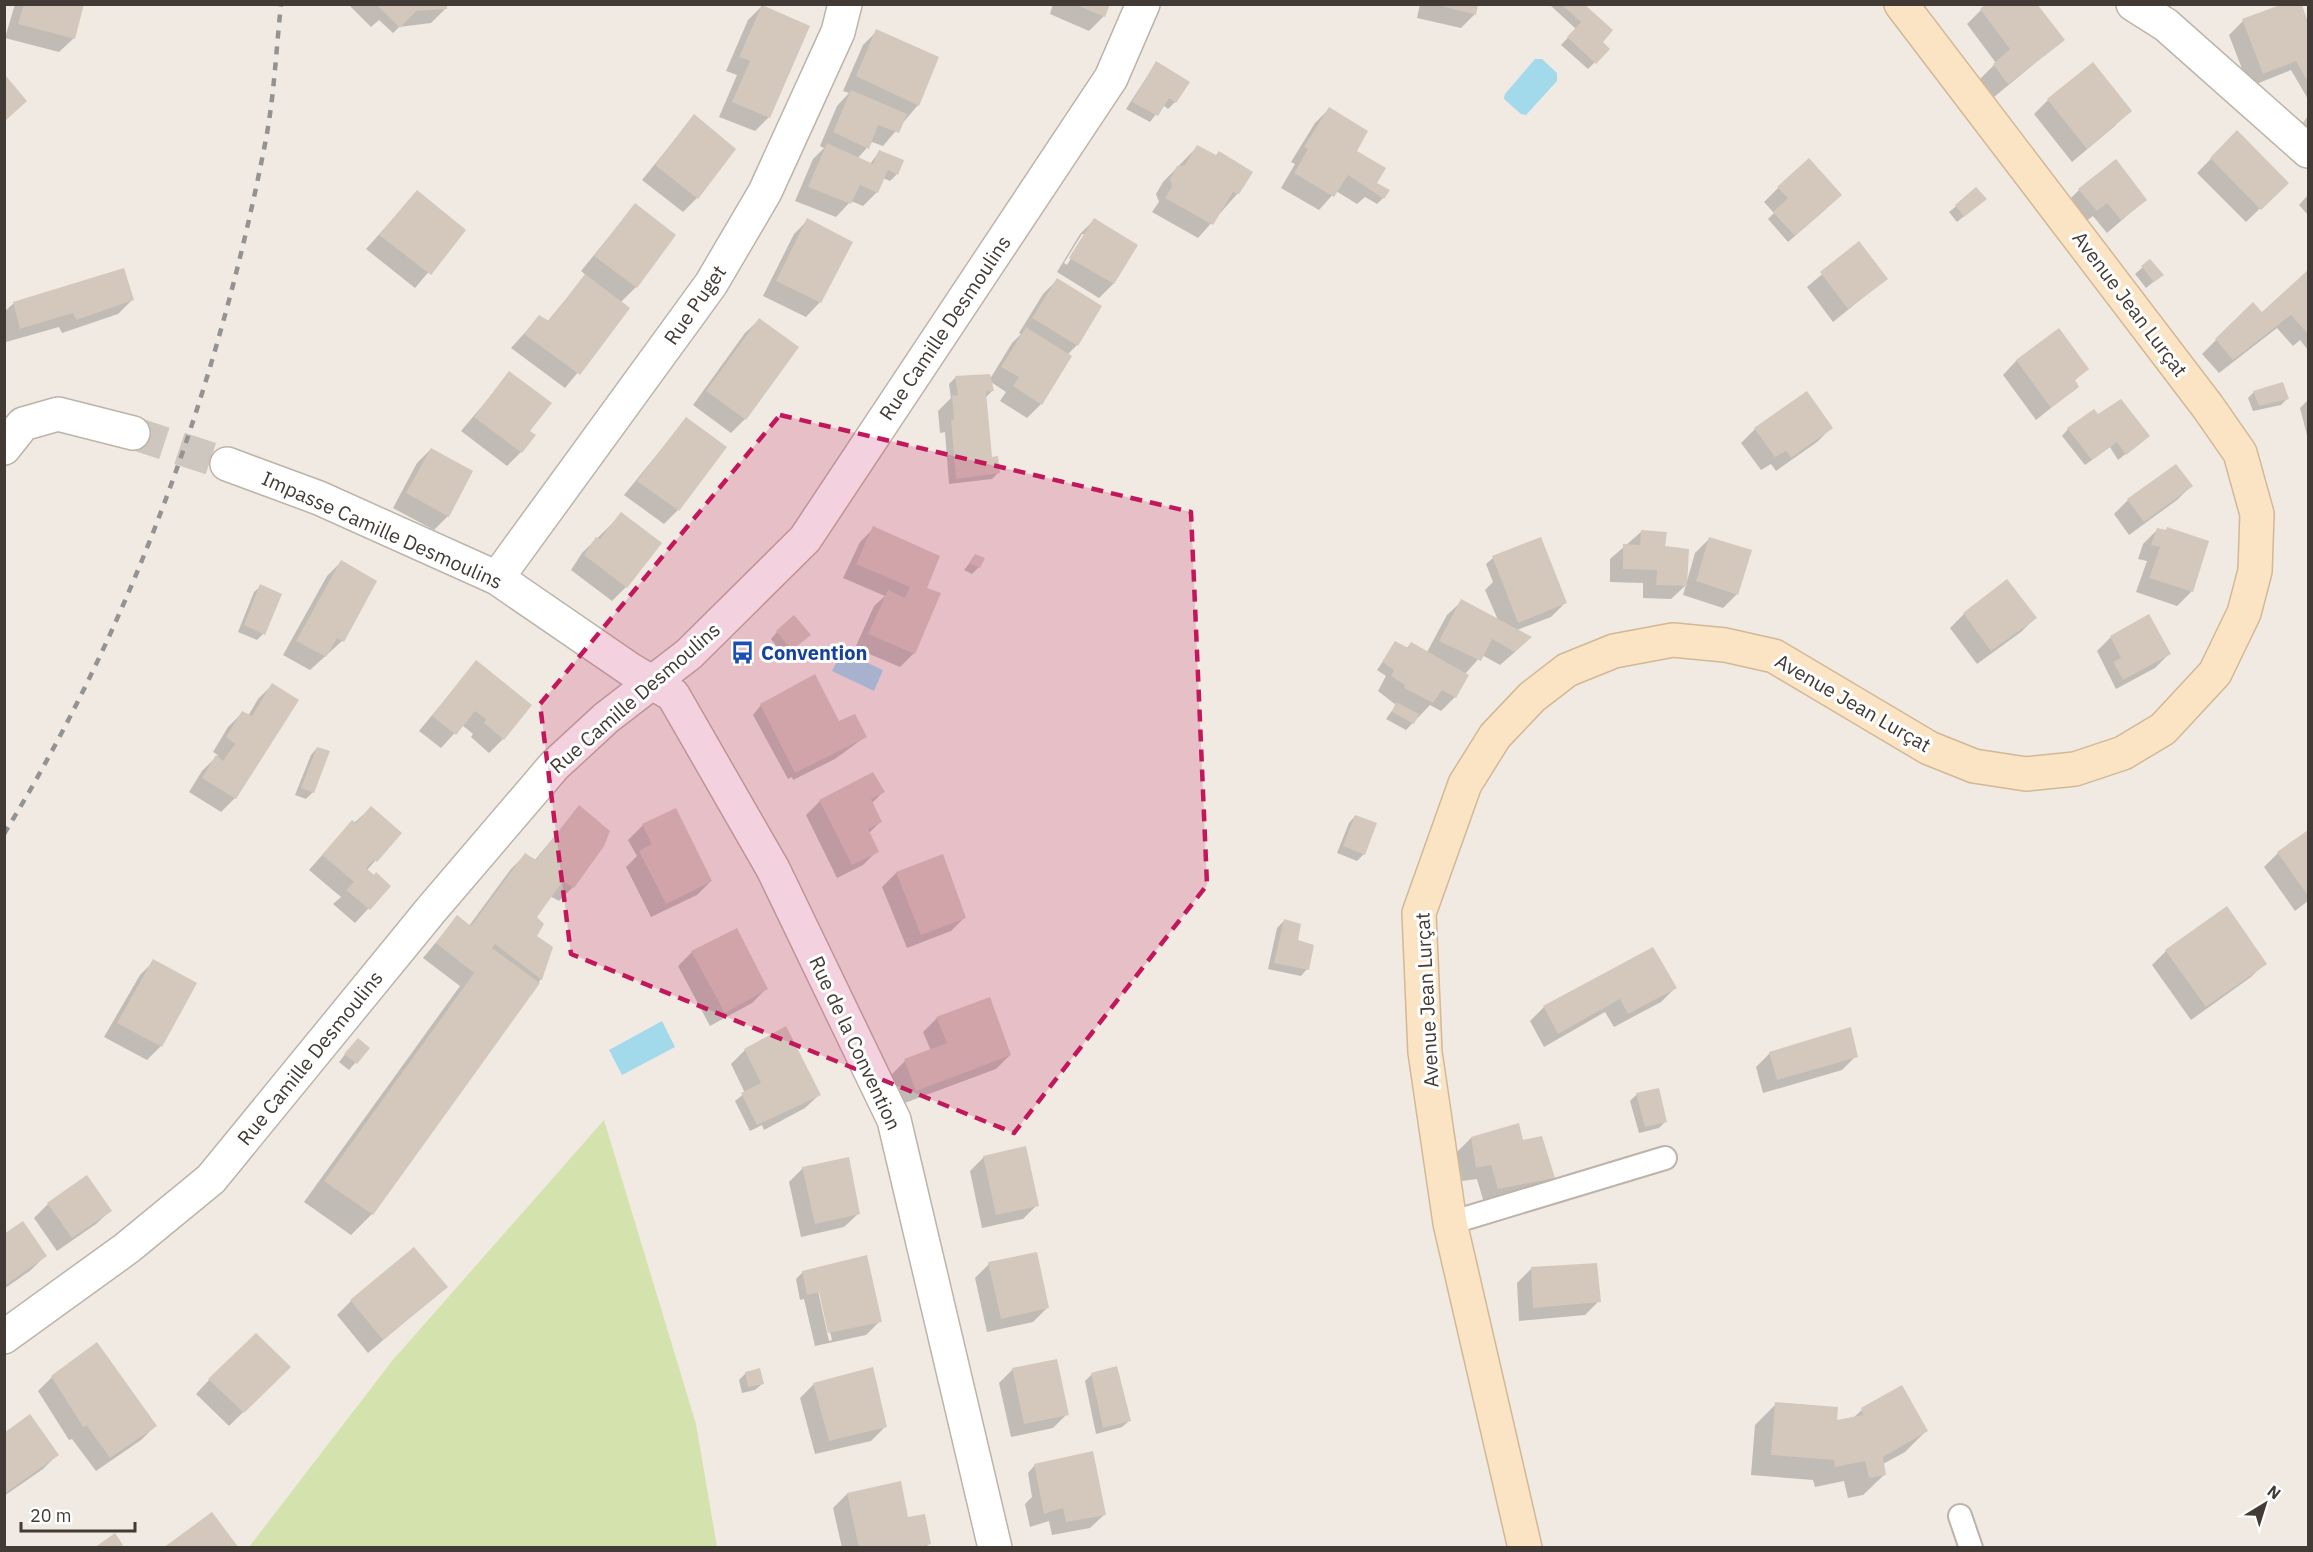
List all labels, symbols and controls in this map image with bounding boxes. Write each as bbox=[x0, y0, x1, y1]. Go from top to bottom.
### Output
street label: Avenue Jean Lurçat bbox=[2067, 225, 2194, 382]
street label: Rue Camille Desmoulins bbox=[873, 230, 1017, 425]
street label: Rue Puget bbox=[657, 259, 732, 350]
street label: Impasse Camille Desmoulins bbox=[258, 464, 507, 595]
street label: Rue Camille Desmoulins bbox=[544, 616, 726, 779]
place label: Convention bbox=[761, 639, 867, 666]
bus stop icon: Convention bbox=[730, 640, 756, 666]
street label: Avenue Jean Lurçat bbox=[1770, 647, 1936, 758]
street label: Avenue Jean Lurçat bbox=[1408, 912, 1445, 1088]
street label: Rue de la Convention bbox=[803, 951, 908, 1134]
street label: Rue Camille Desmoulins bbox=[231, 965, 389, 1151]
north arrow bbox=[2235, 1474, 2295, 1534]
text: N bbox=[2264, 1481, 2285, 1504]
scale bar bbox=[21, 1495, 135, 1533]
text: 20 m bbox=[30, 1504, 72, 1527]

